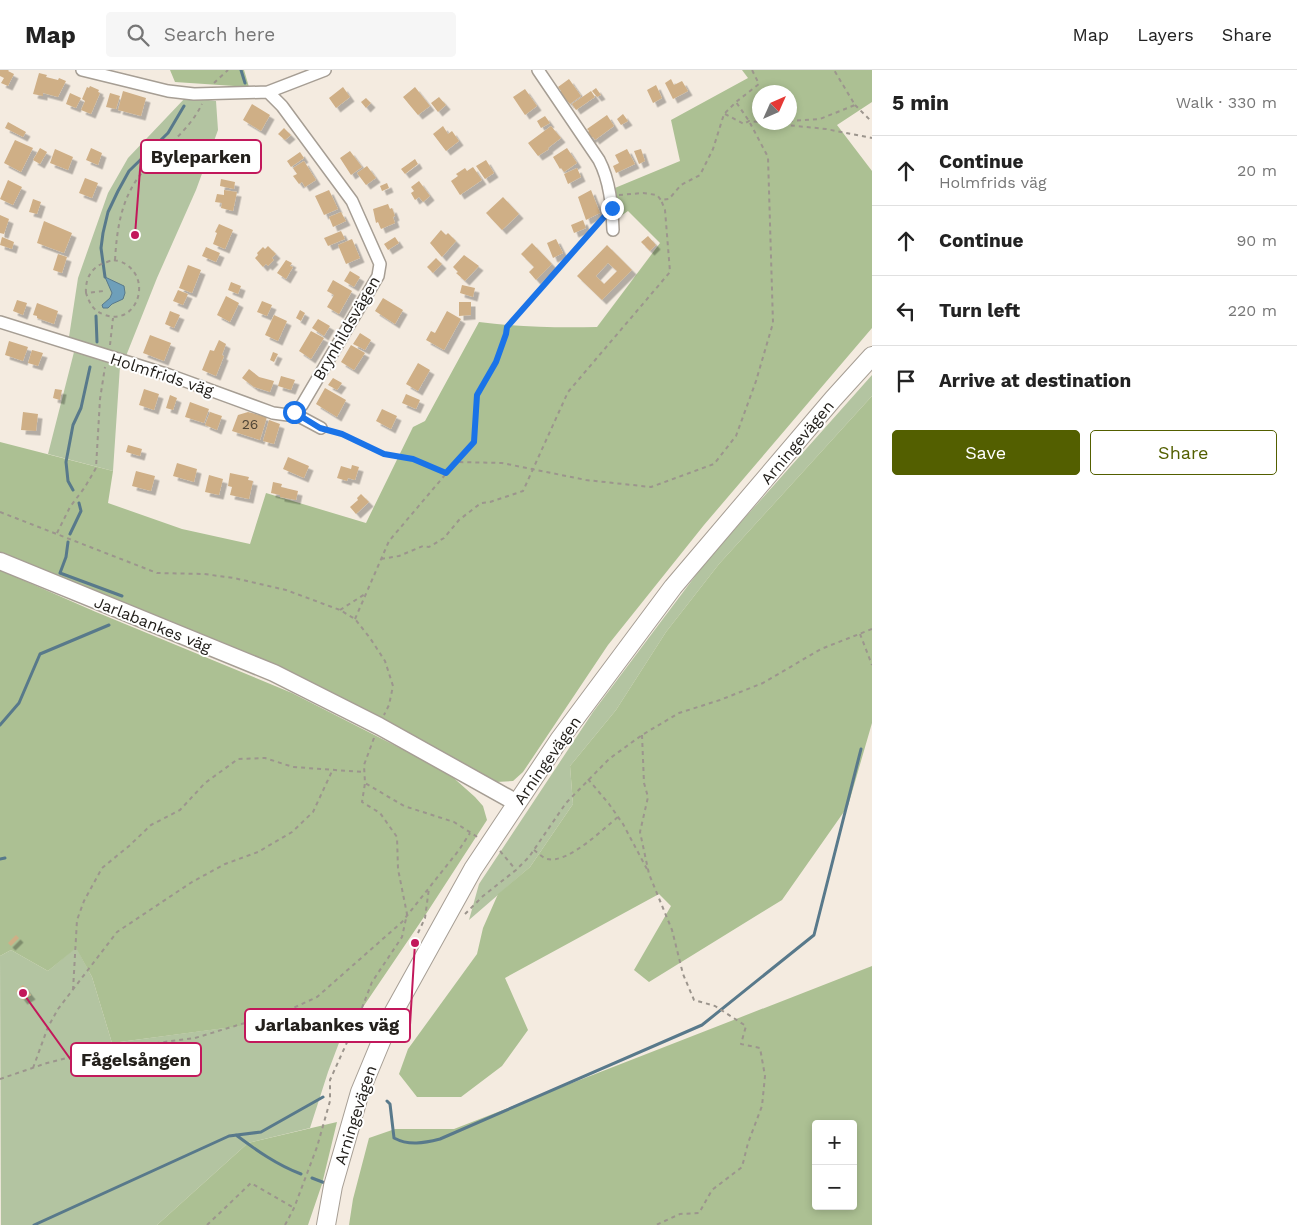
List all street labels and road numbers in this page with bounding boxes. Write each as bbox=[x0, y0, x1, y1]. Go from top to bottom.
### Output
street label: Brynhildsvägen bbox=[309, 273, 384, 384]
street label: Holmfrids väg bbox=[108, 349, 216, 400]
street label: Arningevägen bbox=[757, 397, 838, 488]
street label: Jarlabankes väg bbox=[92, 592, 215, 657]
street label: Arningevägen bbox=[510, 712, 585, 808]
street label: Arningevägen bbox=[330, 1063, 381, 1167]

